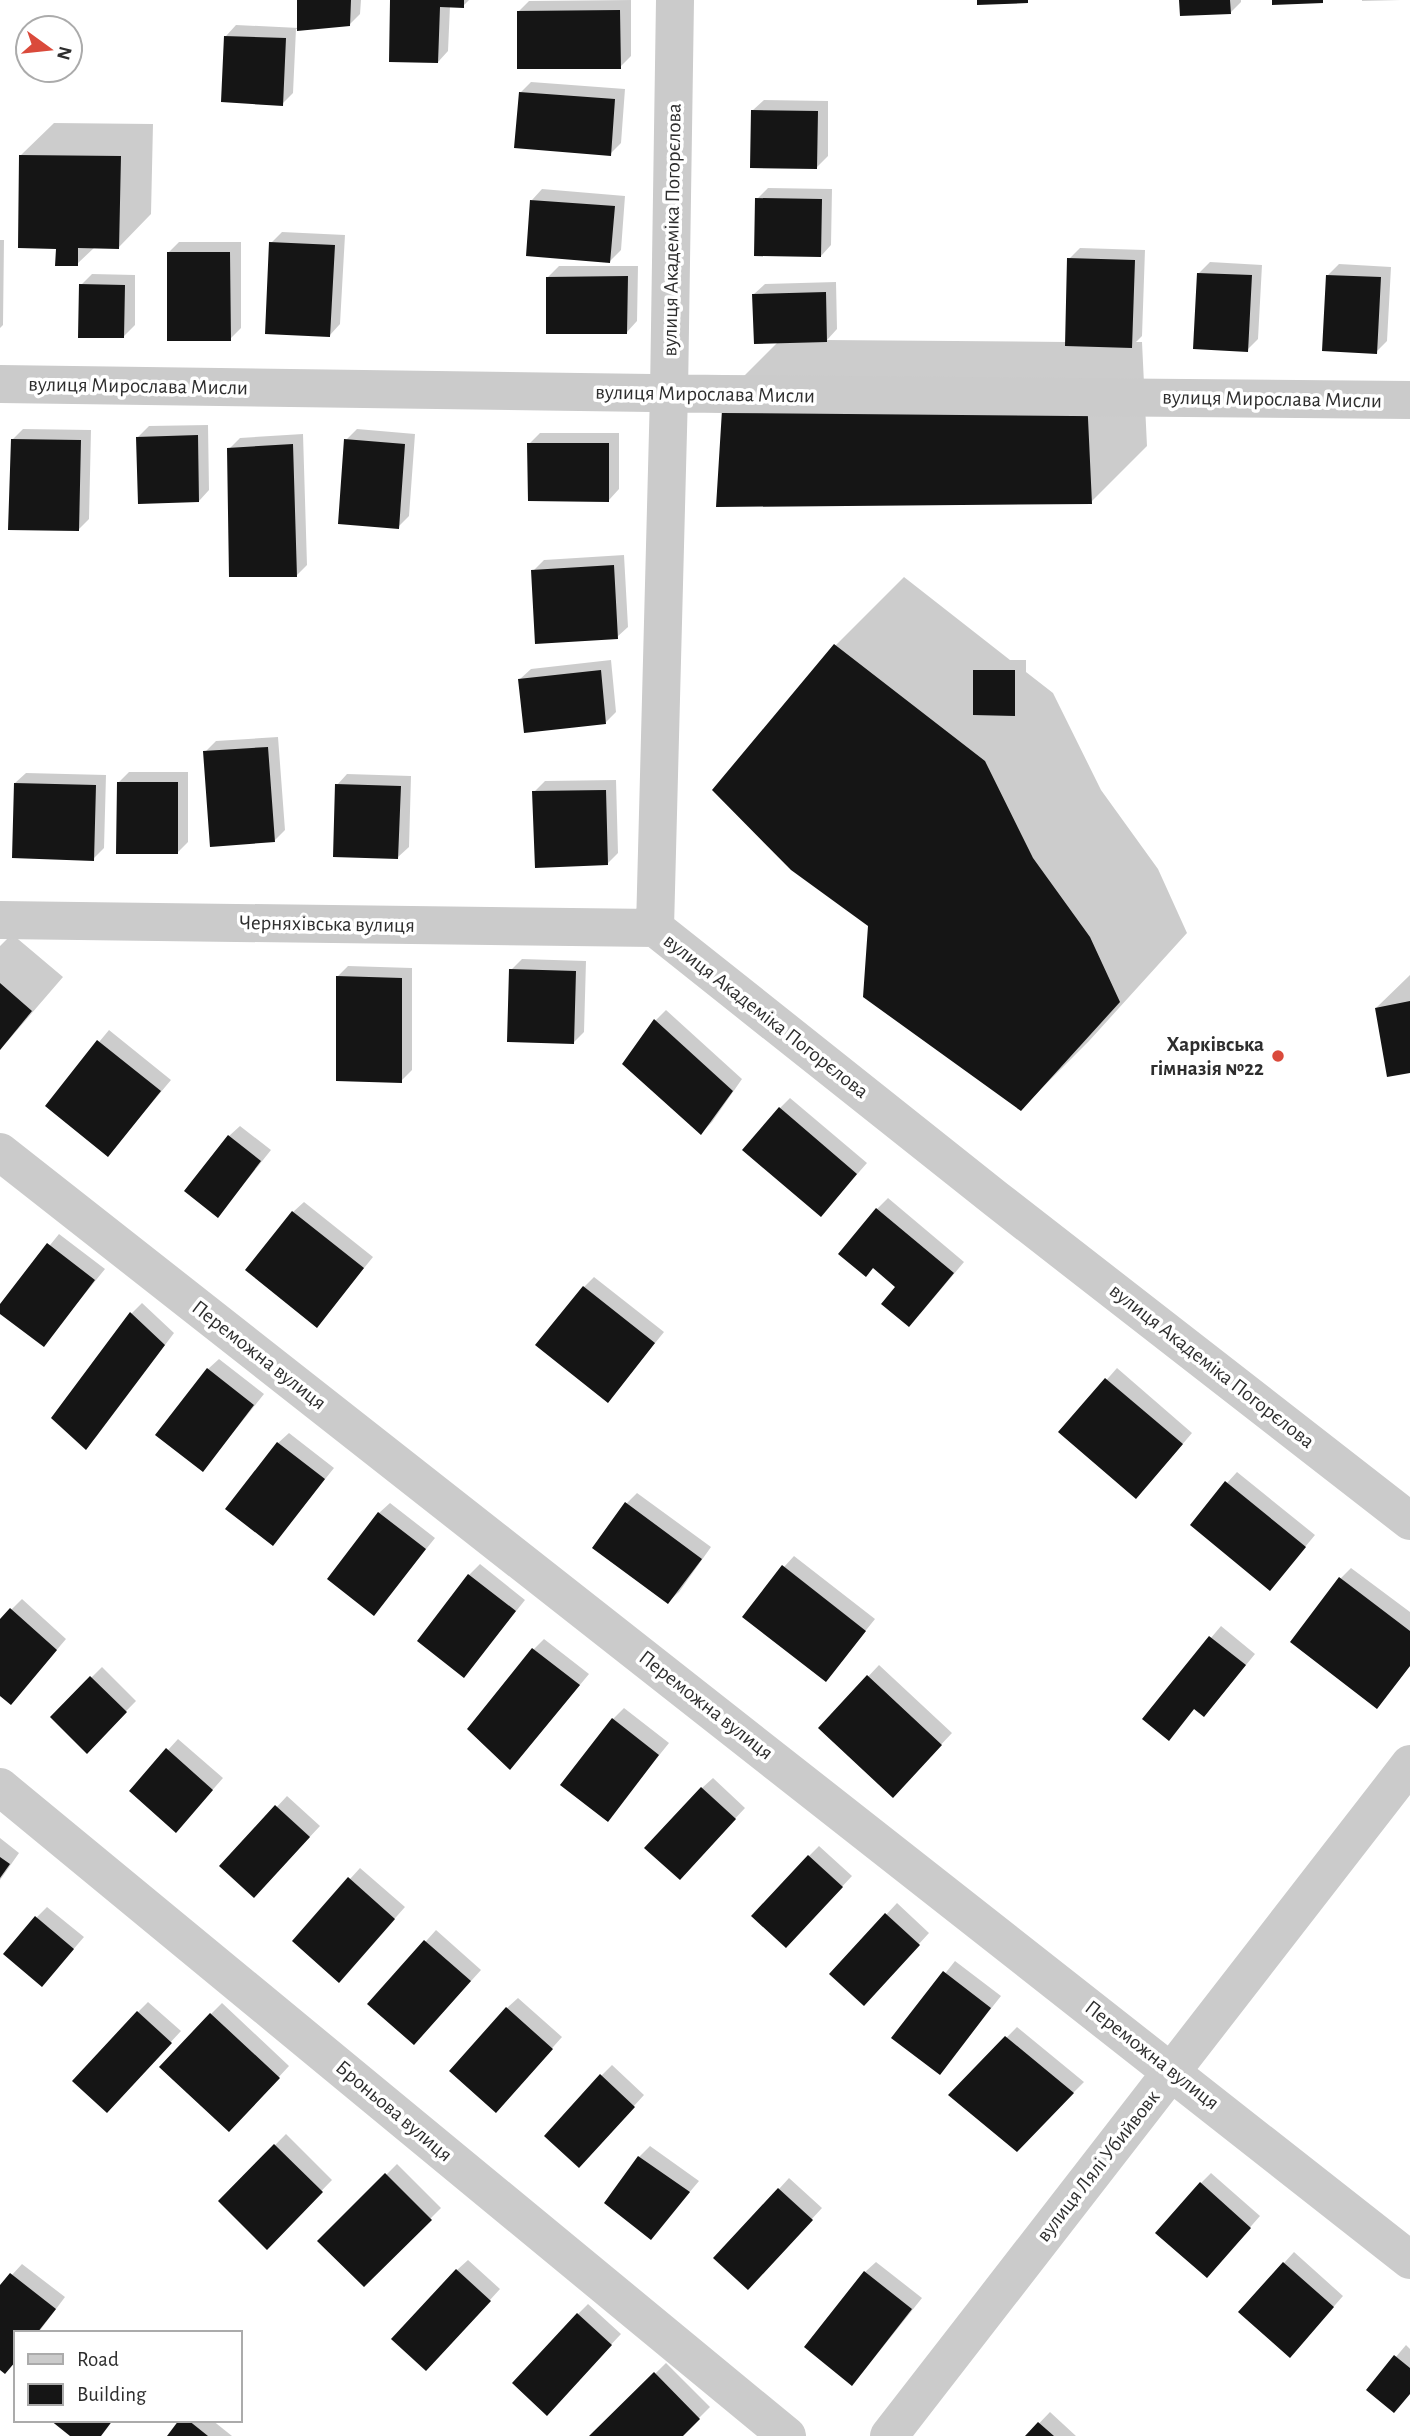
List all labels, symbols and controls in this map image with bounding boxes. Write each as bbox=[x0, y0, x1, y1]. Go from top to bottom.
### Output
north arrow bbox=[14, 14, 84, 84]
text: N bbox=[53, 44, 75, 62]
street label: вулиця Академіка Погорєлова bbox=[659, 103, 685, 357]
street label: вулиця Мирослава Мисли bbox=[28, 374, 248, 398]
street label: вулиця Мирослава Мисли bbox=[595, 382, 815, 406]
street label: вулиця Мирослава Мисли bbox=[1162, 387, 1382, 411]
street label: Черняхівська вулиця bbox=[239, 912, 415, 936]
street label: вулиця Академіка Погорєлова bbox=[660, 930, 873, 1103]
place label: Харківська гімназія №22 bbox=[1150, 1034, 1264, 1079]
marker: Харківська гімназія №22 bbox=[1270, 1048, 1286, 1064]
street label: вулиця Академіка Погорєлова bbox=[1106, 1280, 1319, 1453]
street label: Переможна вулиця bbox=[188, 1296, 330, 1414]
street label: Переможна вулиця bbox=[635, 1646, 777, 1764]
street label: Переможна вулиця bbox=[1081, 1996, 1223, 2114]
street label: Броньова вулиця bbox=[332, 2056, 456, 2166]
street label: вулиця Лялі Убийвовк bbox=[1033, 2086, 1164, 2246]
legend bbox=[14, 2331, 242, 2422]
text: Road bbox=[77, 2349, 119, 2370]
text: Building bbox=[77, 2384, 147, 2405]

